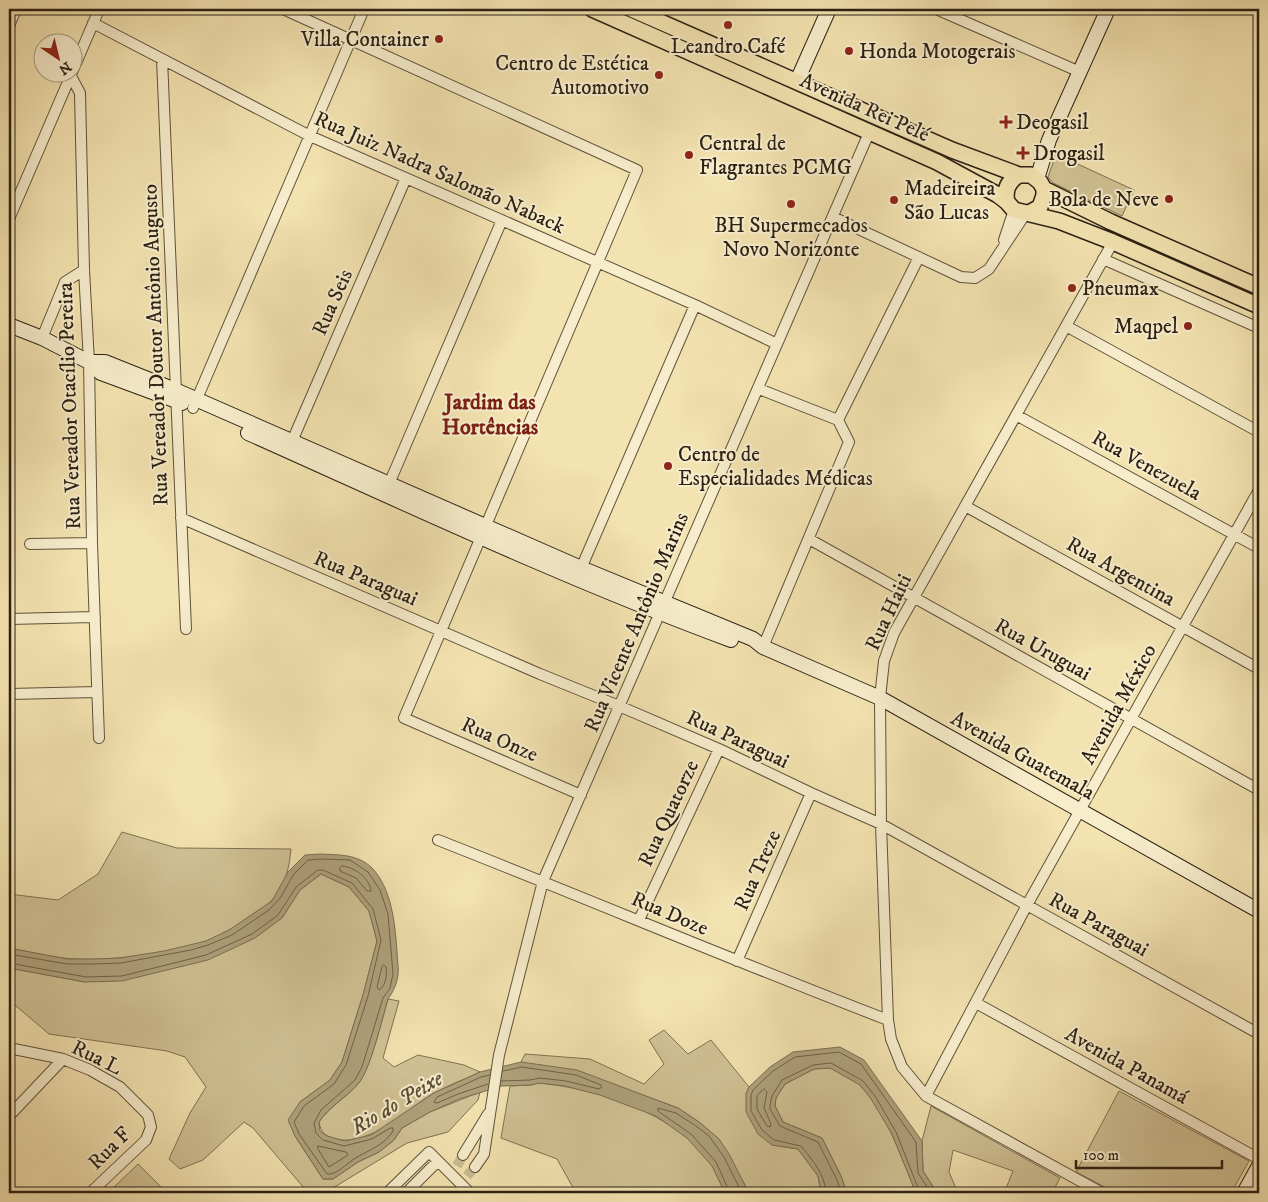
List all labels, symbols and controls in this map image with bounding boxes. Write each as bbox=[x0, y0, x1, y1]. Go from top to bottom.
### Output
marker: Leandro Café bbox=[722, 19, 734, 31]
place label: Villa Container bbox=[300, 27, 429, 53]
north arrow bbox=[32, 32, 82, 82]
marker: Villa Container bbox=[433, 33, 445, 45]
place label: Leandro Café bbox=[671, 34, 786, 60]
place label: Honda Motogerais bbox=[859, 39, 1015, 65]
marker: Honda Motogerais bbox=[843, 45, 855, 57]
place label: Centro de Estética Automotivo bbox=[495, 51, 649, 101]
text: N bbox=[55, 57, 75, 79]
street label: Avenida Rei Pelé bbox=[796, 68, 934, 148]
marker: Centro de Estética Automotivo bbox=[653, 69, 665, 81]
street label: Rua Juiz Nadra Salomão Naback bbox=[310, 106, 570, 240]
place label: Deogasil bbox=[1016, 110, 1089, 136]
marker: Deogasil bbox=[1000, 116, 1012, 128]
place label: Central de Flagrantes PCMG bbox=[699, 131, 852, 181]
place label: Drogasil bbox=[1033, 141, 1105, 167]
marker: Drogasil bbox=[1017, 147, 1029, 159]
marker: Central de Flagrantes PCMG bbox=[683, 149, 695, 161]
place label: Madeireira São Lucas bbox=[904, 176, 995, 226]
street label: Rua Vereador Doutor Antônio Augusto bbox=[137, 184, 175, 506]
place label: Bola de Neve bbox=[1049, 187, 1159, 213]
marker: Bola de Neve bbox=[1163, 193, 1175, 205]
marker: Madeireira São Lucas bbox=[888, 194, 900, 206]
marker: BH Supermecados Novo Norizonte bbox=[785, 198, 797, 210]
place label: BH Supermecados Novo Norizonte bbox=[714, 213, 868, 263]
street label: Rua Seis bbox=[307, 265, 359, 340]
place label: Pneumax bbox=[1082, 276, 1159, 302]
street label: Rua Vereador Otacílio Pereira bbox=[53, 282, 87, 530]
marker: Pneumax bbox=[1066, 282, 1078, 294]
place label: Maqpel bbox=[1114, 314, 1179, 340]
marker: Maqpel bbox=[1182, 320, 1194, 332]
district label: Jardim das Hortências bbox=[441, 389, 539, 441]
street label: Rua Venezuela bbox=[1087, 425, 1206, 507]
place label: Centro de Especialidades Médicas bbox=[678, 442, 873, 492]
marker: Centro de Especialidades Médicas bbox=[662, 460, 674, 472]
street label: Rua Vicente Antônio Marins bbox=[579, 509, 695, 736]
street label: Rua Argentina bbox=[1062, 531, 1180, 612]
street label: Rua Paraguai bbox=[310, 545, 421, 612]
street label: Rua Haiti bbox=[860, 570, 918, 655]
street label: Rua Uruguai bbox=[990, 613, 1095, 687]
street label: Avenida México bbox=[1075, 640, 1163, 769]
street label: Rua Paraguai bbox=[682, 705, 793, 775]
street label: Avenida Guatemala bbox=[946, 706, 1099, 806]
street label: Rua Onze bbox=[457, 712, 542, 768]
street label: Rua Quatorze bbox=[633, 756, 705, 871]
street label: Rua Treze bbox=[729, 826, 787, 915]
street label: Rua Doze bbox=[627, 886, 712, 942]
street label: Rua Paraguai bbox=[1044, 887, 1153, 963]
street label: Avenida Panamá bbox=[1060, 1021, 1193, 1110]
street label: Rua L bbox=[67, 1035, 126, 1081]
water label: Rio do Peixe bbox=[345, 1065, 448, 1142]
street label: Rua F bbox=[83, 1122, 137, 1176]
scale bar bbox=[1076, 1137, 1222, 1169]
text: 100 m bbox=[1083, 1146, 1119, 1165]

